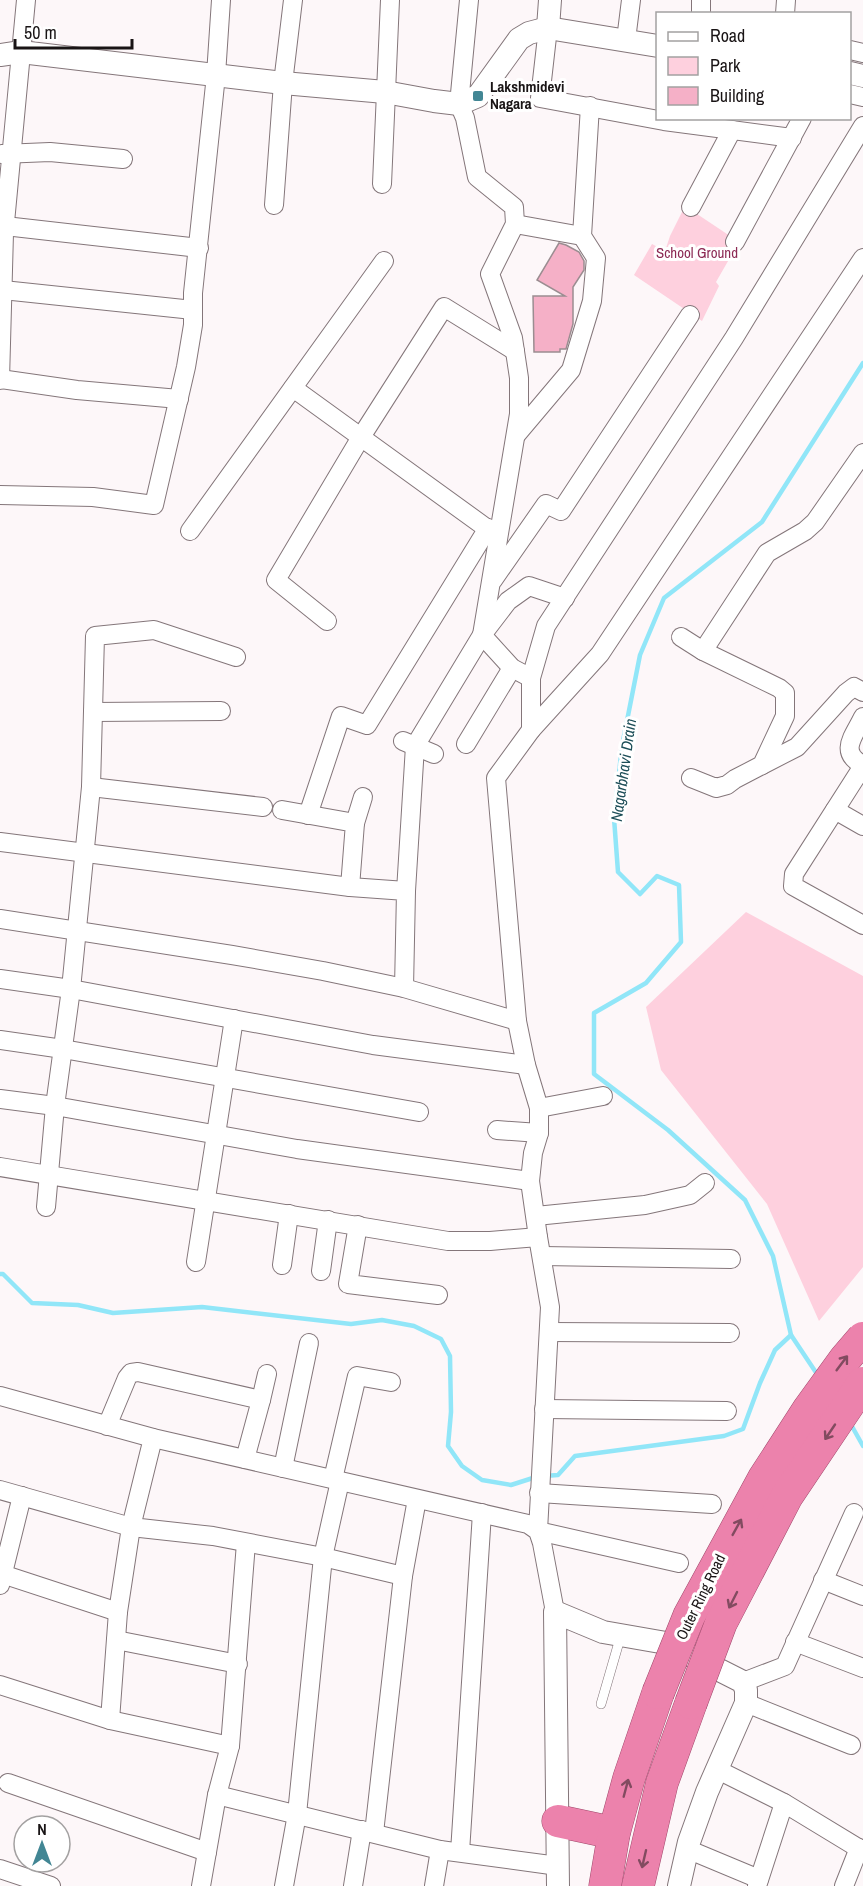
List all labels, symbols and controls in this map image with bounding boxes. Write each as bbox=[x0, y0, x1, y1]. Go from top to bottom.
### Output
scale bar bbox=[15, 12, 132, 50]
legend bbox=[656, 12, 851, 120]
text: 50 m bbox=[24, 20, 57, 45]
text: Road bbox=[710, 23, 745, 48]
text: Park bbox=[710, 53, 741, 78]
place label: Lakshmidevi Nagara bbox=[490, 76, 565, 114]
text: Building bbox=[710, 83, 765, 108]
marker: Lakshmidevi Nagara bbox=[471, 89, 485, 103]
park label: School Ground bbox=[656, 242, 738, 263]
water label: Nagarbhavi Drain bbox=[605, 717, 641, 823]
one-way arrow bbox=[835, 1355, 848, 1371]
one-way arrow bbox=[824, 1423, 836, 1440]
one-way arrow bbox=[731, 1519, 743, 1536]
street label: Outer Ring Road bbox=[671, 1550, 730, 1643]
one-way arrow bbox=[726, 1591, 738, 1609]
one-way arrow bbox=[621, 1779, 633, 1798]
north arrow bbox=[12, 1814, 72, 1874]
text: N bbox=[37, 1818, 47, 1840]
one-way arrow bbox=[638, 1850, 650, 1869]

